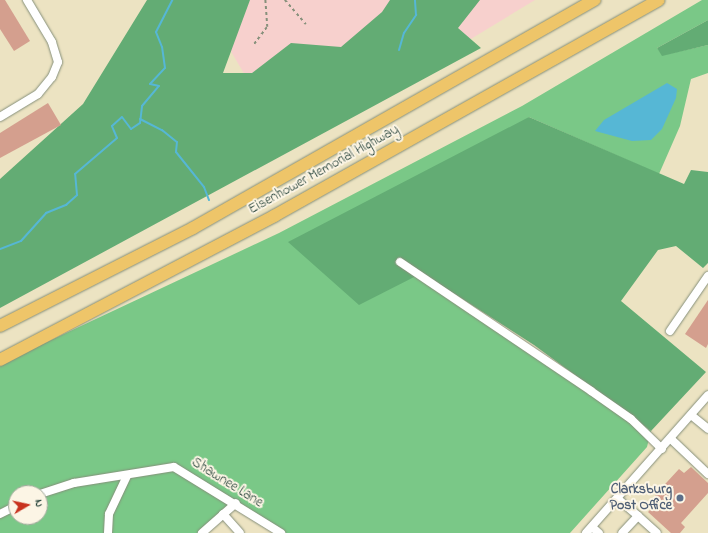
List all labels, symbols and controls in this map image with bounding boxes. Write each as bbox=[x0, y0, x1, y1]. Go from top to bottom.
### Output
street label: Eisenhower Memorial Highway bbox=[246, 122, 402, 218]
street label: Shawnee Lane bbox=[188, 454, 266, 512]
place label: Clarksburg Post Office bbox=[610, 482, 672, 514]
north arrow bbox=[8, 485, 48, 525]
marker: Clarksburg Post Office bbox=[675, 493, 685, 503]
text: N bbox=[30, 498, 47, 508]

